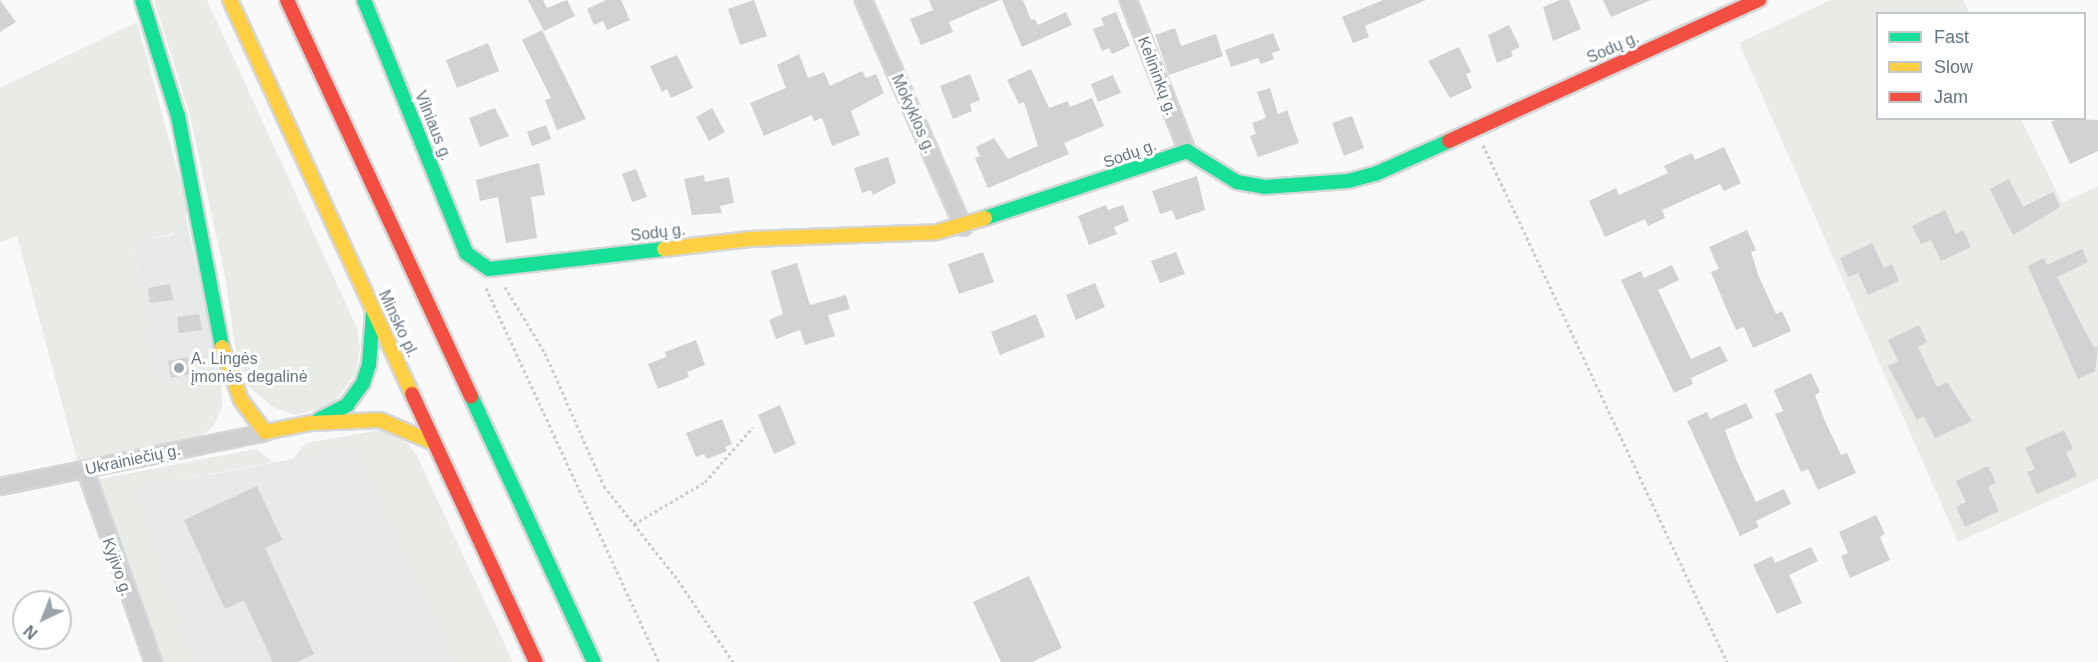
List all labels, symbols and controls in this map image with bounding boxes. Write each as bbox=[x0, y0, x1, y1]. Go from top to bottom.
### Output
legend bbox=[1876, 12, 2086, 120]
text: Fast bbox=[1934, 27, 1969, 47]
street label: Sodų g. bbox=[1584, 28, 1642, 68]
street label: Kelininkų g. bbox=[1133, 34, 1181, 118]
text: Slow bbox=[1934, 57, 1973, 77]
street label: Mokyklos g. bbox=[887, 72, 939, 156]
text: Jam bbox=[1934, 87, 1968, 107]
street label: Vilniaus g. bbox=[410, 88, 456, 164]
street label: Sodų g. bbox=[1101, 136, 1159, 172]
street label: Sodų g. bbox=[629, 220, 687, 246]
street label: Minsko pl. bbox=[374, 287, 422, 361]
place label: A. Lingės įmonės degalinė bbox=[191, 349, 308, 387]
marker: A. Lingės įmonės degalinė bbox=[172, 361, 186, 375]
street label: Ukrainiečių g. bbox=[84, 441, 182, 479]
street label: Kyjivo g. bbox=[98, 535, 136, 599]
north arrow bbox=[12, 590, 72, 650]
text: N bbox=[21, 622, 41, 642]

